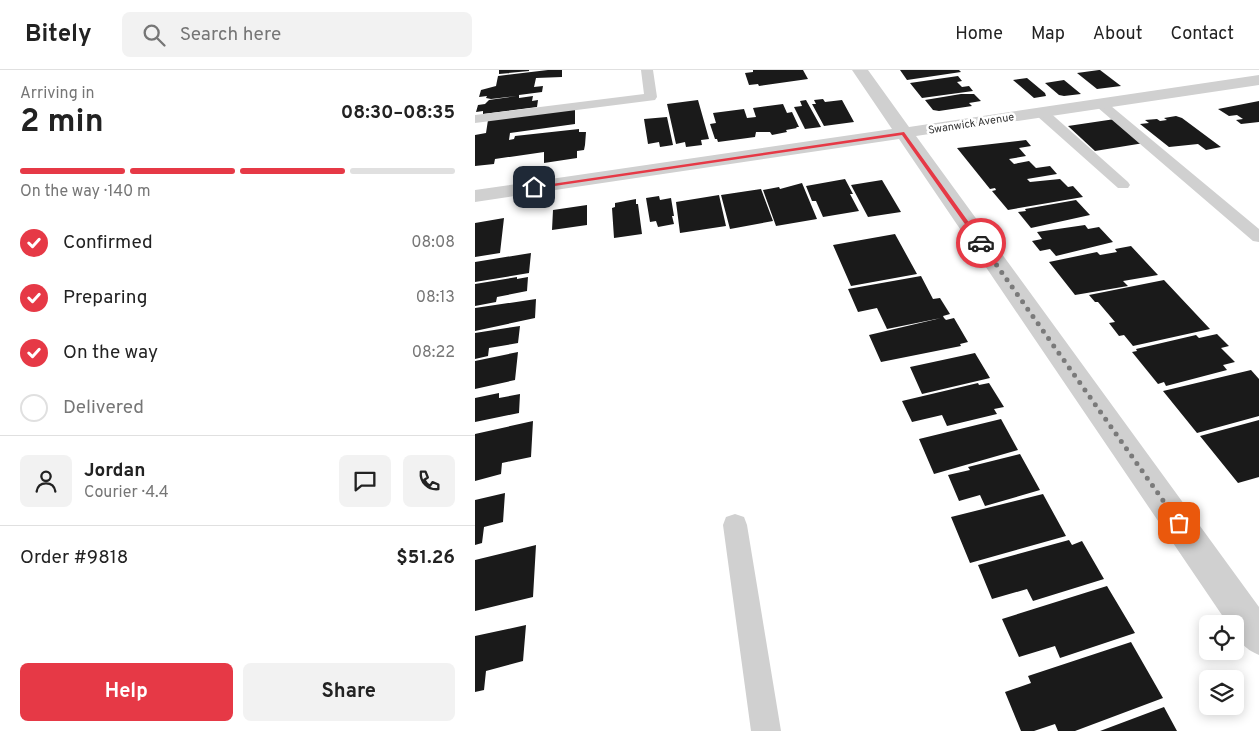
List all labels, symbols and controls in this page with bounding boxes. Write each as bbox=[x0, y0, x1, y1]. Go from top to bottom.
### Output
search box bbox=[122, 12, 472, 57]
text: Bitely bbox=[25, 20, 92, 50]
icon: search bbox=[140, 21, 168, 49]
text: Search here bbox=[180, 23, 281, 47]
text: Home bbox=[955, 23, 1003, 46]
text: Map bbox=[1031, 23, 1065, 46]
text: About bbox=[1093, 23, 1142, 46]
text: Contact bbox=[1170, 23, 1234, 46]
text: Arriving in bbox=[20, 84, 95, 104]
text: 08:30–08:35 bbox=[341, 101, 455, 125]
text: 2 min bbox=[20, 103, 104, 143]
street label: Swanwick Avenue bbox=[927, 110, 1015, 138]
pin bbox=[513, 166, 555, 208]
icon: home bbox=[520, 173, 548, 201]
text: On the way · 140 m bbox=[20, 182, 151, 202]
courier bbox=[956, 218, 1006, 268]
icon: check bbox=[20, 229, 48, 257]
icon: car bbox=[967, 229, 995, 257]
text: Confirmed bbox=[63, 231, 153, 255]
text: 08:08 bbox=[411, 233, 455, 253]
icon: check bbox=[20, 284, 48, 312]
text: Preparing bbox=[63, 286, 147, 310]
text: 08:13 bbox=[416, 288, 455, 308]
icon: check bbox=[20, 339, 48, 367]
text: On the way bbox=[63, 341, 158, 365]
text: 08:22 bbox=[412, 343, 455, 363]
text: Delivered bbox=[63, 396, 144, 420]
button: person bbox=[20, 455, 72, 507]
button: chat bbox=[339, 455, 391, 507]
button: phone bbox=[403, 455, 455, 507]
text: Jordan bbox=[84, 459, 146, 483]
text: Courier · 4.4 bbox=[84, 483, 169, 503]
pin bbox=[1158, 502, 1200, 544]
icon: bag bbox=[1165, 509, 1193, 537]
text: Order #9818 bbox=[20, 546, 128, 570]
text: $51.26 bbox=[396, 546, 455, 570]
map controls bbox=[1199, 615, 1244, 715]
button: locate bbox=[1199, 615, 1244, 660]
button: Help bbox=[20, 663, 233, 721]
button: Share bbox=[243, 663, 455, 721]
button: layers bbox=[1199, 670, 1244, 715]

